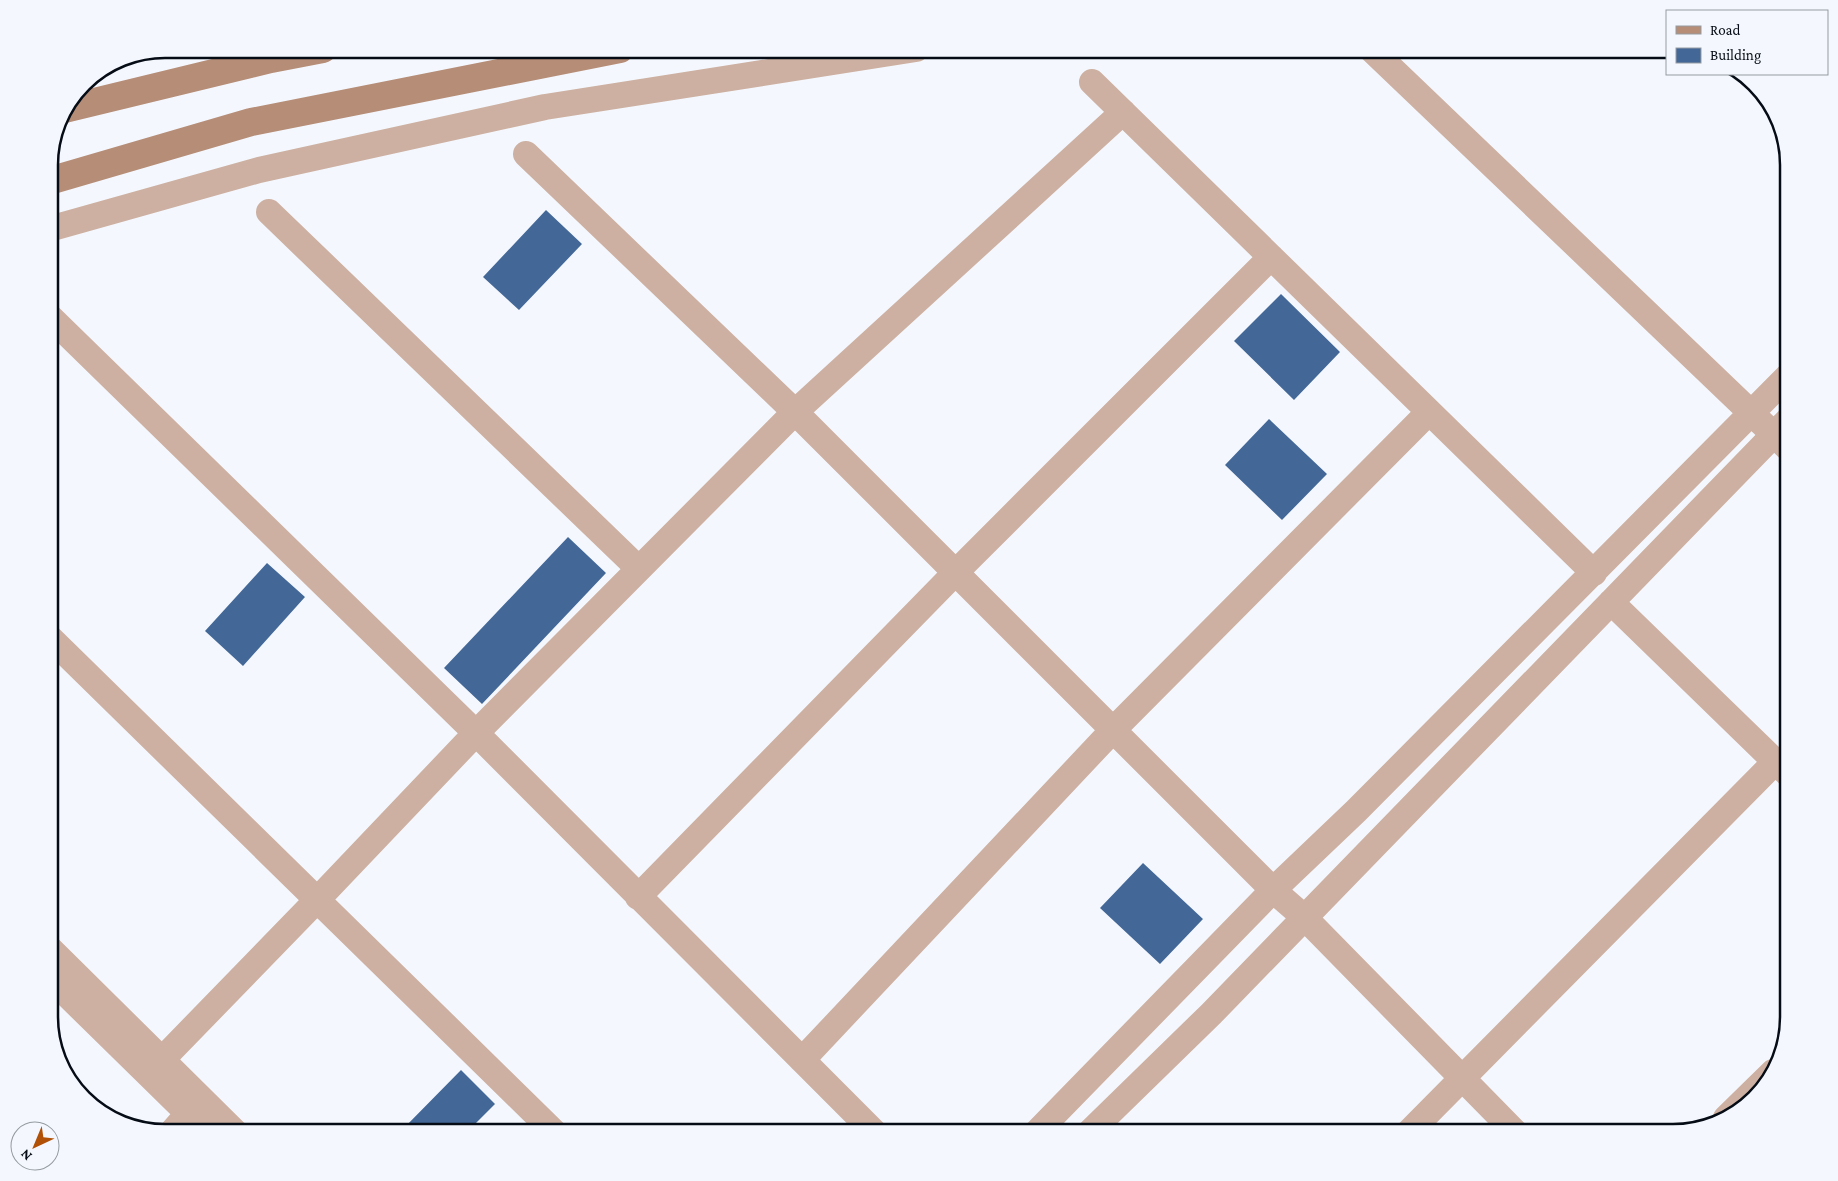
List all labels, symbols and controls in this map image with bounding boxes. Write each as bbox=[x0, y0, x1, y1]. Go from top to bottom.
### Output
legend bbox=[1666, 10, 1828, 75]
text: Road bbox=[1710, 22, 1741, 38]
text: Building bbox=[1710, 47, 1761, 64]
north arrow bbox=[10, 1121, 60, 1171]
text: N bbox=[17, 1146, 35, 1164]

